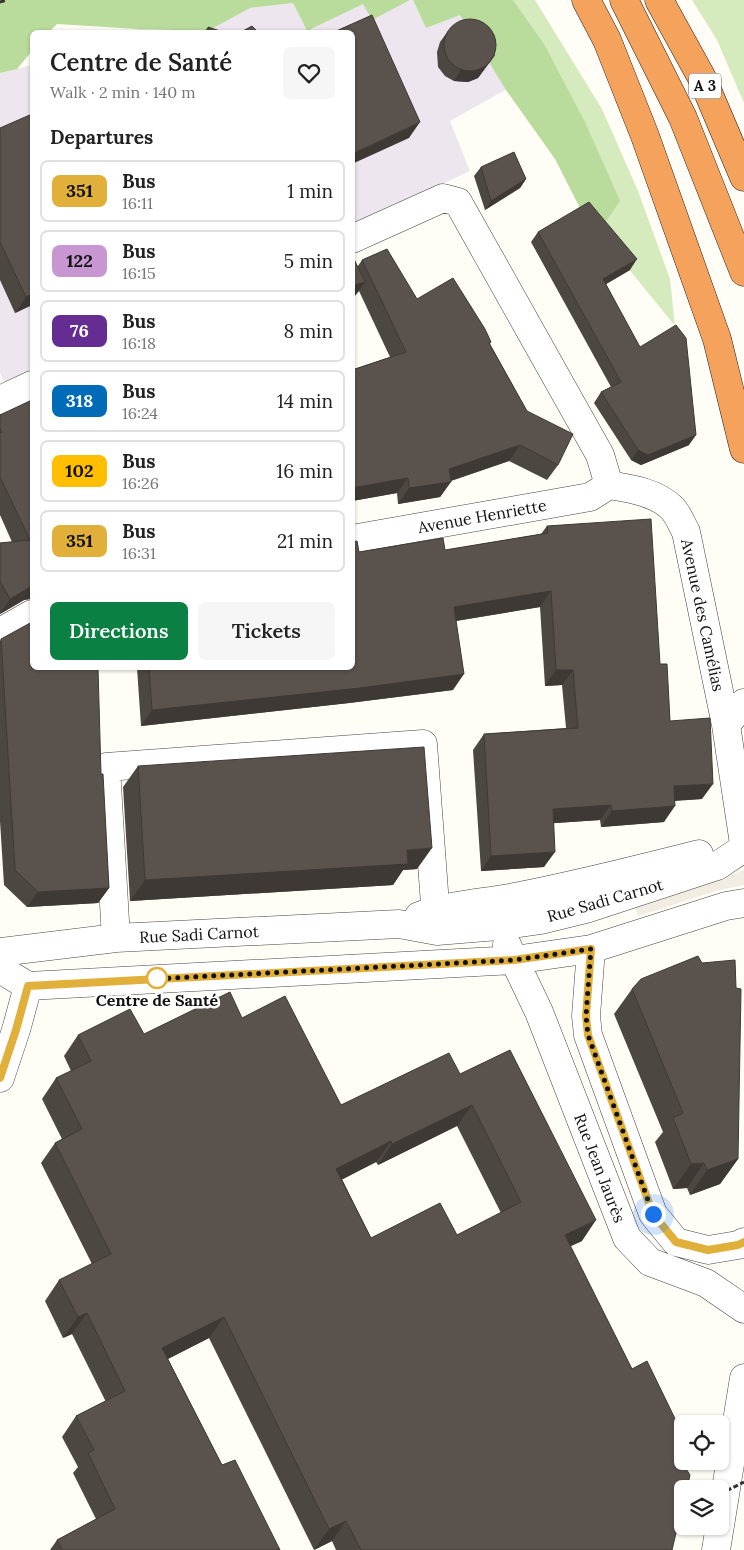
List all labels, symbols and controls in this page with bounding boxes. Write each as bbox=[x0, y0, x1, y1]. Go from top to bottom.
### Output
text: Centre de Santé bbox=[50, 47, 232, 78]
button: heart bbox=[283, 47, 335, 99]
road number: A 3 bbox=[689, 74, 721, 98]
text: Walk · 2 min · 140 m bbox=[50, 82, 196, 102]
text: Departures bbox=[50, 125, 153, 149]
text: Bus bbox=[122, 169, 155, 193]
text: 351 bbox=[66, 179, 93, 202]
text: 1 min bbox=[287, 179, 333, 203]
text: 16:11 bbox=[122, 193, 153, 213]
text: Bus bbox=[122, 239, 155, 263]
text: 122 bbox=[66, 249, 93, 272]
text: 5 min bbox=[284, 249, 333, 273]
text: 16:15 bbox=[122, 263, 156, 283]
text: Bus bbox=[122, 309, 155, 333]
text: 76 bbox=[70, 319, 89, 342]
text: 8 min bbox=[283, 319, 333, 343]
text: 16:18 bbox=[122, 333, 156, 353]
text: Bus bbox=[122, 379, 155, 403]
text: 318 bbox=[66, 389, 93, 412]
text: 14 min bbox=[277, 389, 333, 413]
text: 16:24 bbox=[122, 403, 158, 423]
text: Bus bbox=[122, 449, 155, 473]
text: 102 bbox=[65, 459, 94, 482]
text: 16 min bbox=[276, 459, 333, 483]
text: 16:26 bbox=[122, 473, 159, 493]
street label: Avenue Henriette bbox=[415, 495, 548, 537]
text: Bus bbox=[122, 519, 155, 543]
text: 351 bbox=[66, 529, 93, 552]
text: 21 min bbox=[277, 529, 333, 553]
street label: Avenue des Camélias bbox=[677, 536, 729, 693]
text: 16:31 bbox=[122, 543, 156, 563]
button: Directions bbox=[50, 602, 188, 660]
button: Tickets bbox=[198, 602, 335, 660]
street label: Rue Sadi Carnot bbox=[545, 874, 666, 926]
street label: Rue Sadi Carnot bbox=[139, 921, 260, 947]
marker: Centre de Santé bbox=[146, 967, 168, 989]
place label: Centre de Santé bbox=[96, 990, 219, 1010]
street label: Rue Jean Jaurès bbox=[570, 1111, 630, 1225]
your location bbox=[641, 1202, 666, 1227]
map controls bbox=[674, 1415, 729, 1535]
button: locate bbox=[674, 1415, 729, 1470]
button: layers bbox=[674, 1480, 729, 1535]

